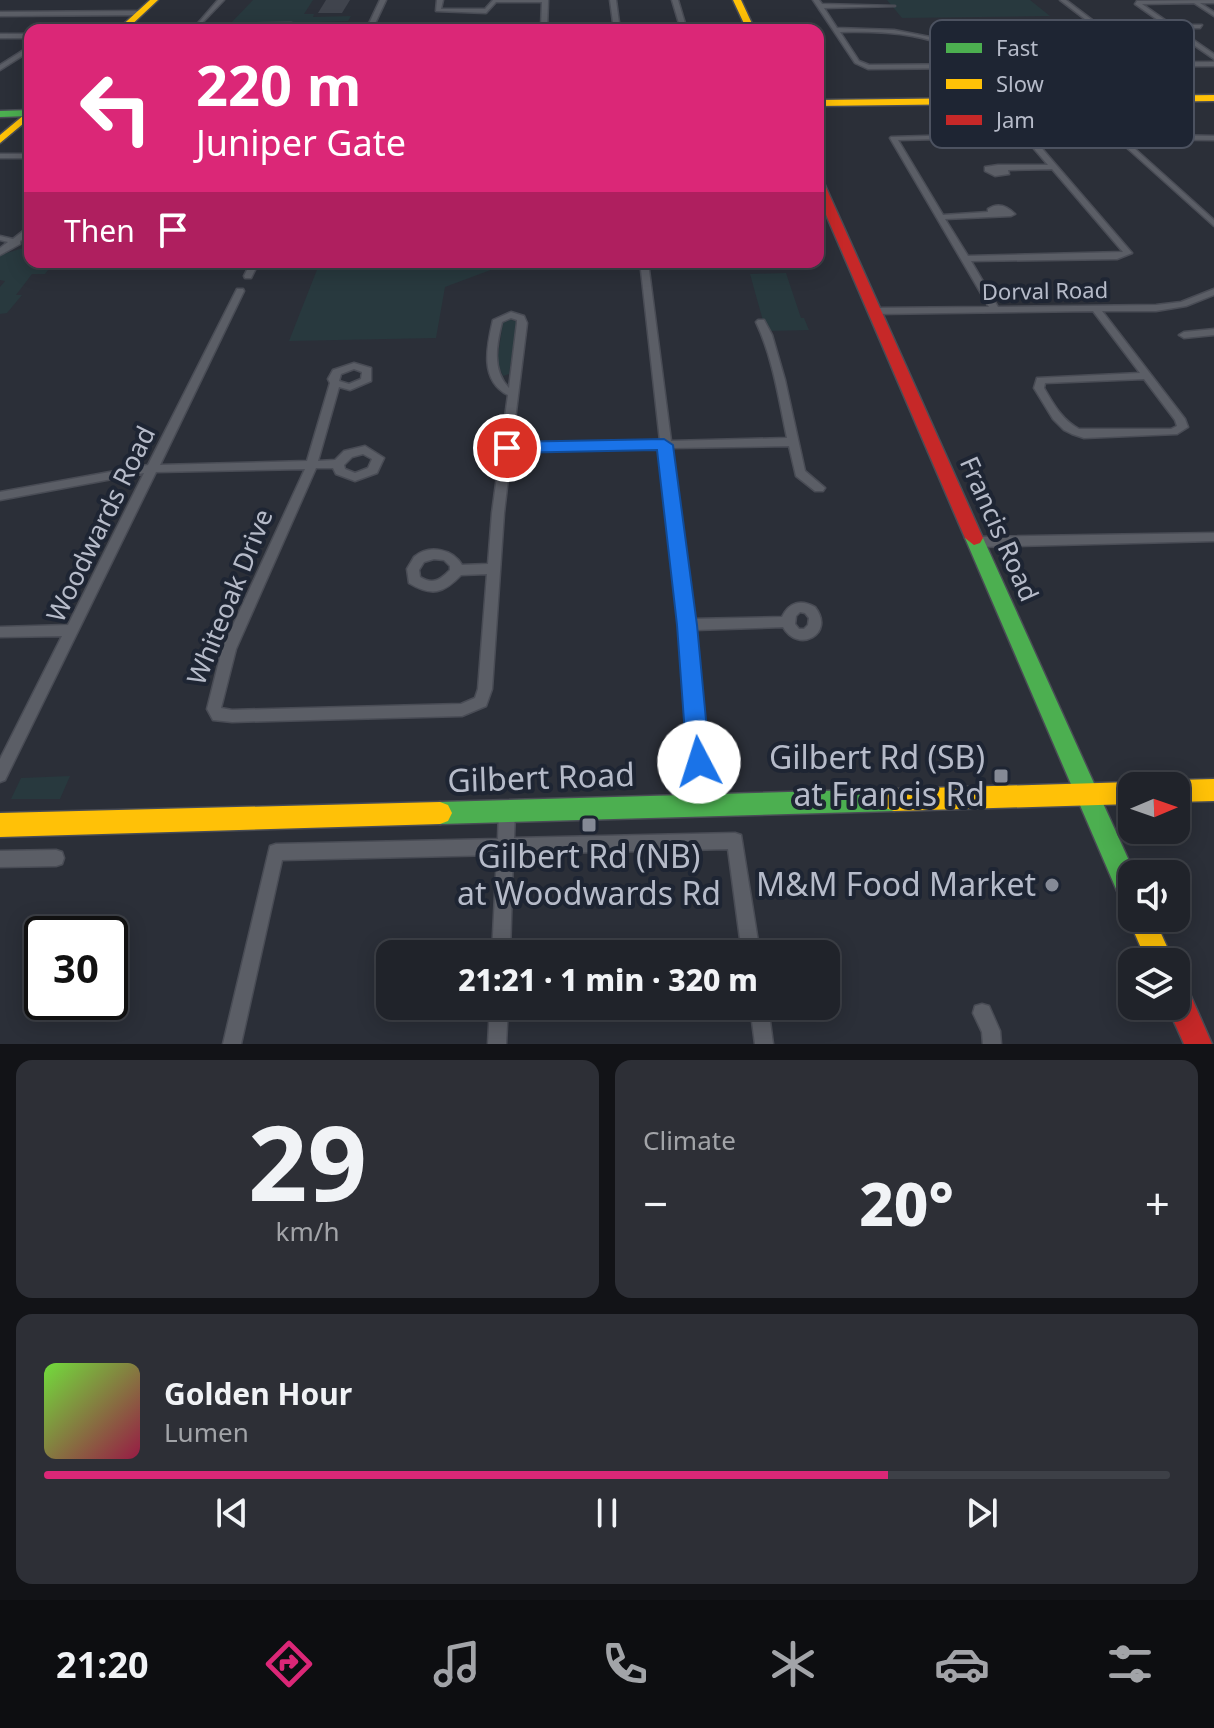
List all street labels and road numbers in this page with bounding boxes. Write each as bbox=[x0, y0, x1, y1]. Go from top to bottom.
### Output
street label: Dorval Road bbox=[982, 274, 1108, 306]
street label: Woodwards Road bbox=[37, 419, 163, 628]
street label: Francis Road bbox=[952, 450, 1048, 607]
street label: Whiteoak Drive bbox=[177, 504, 281, 690]
street label: Gilbert Road bbox=[446, 752, 635, 801]

